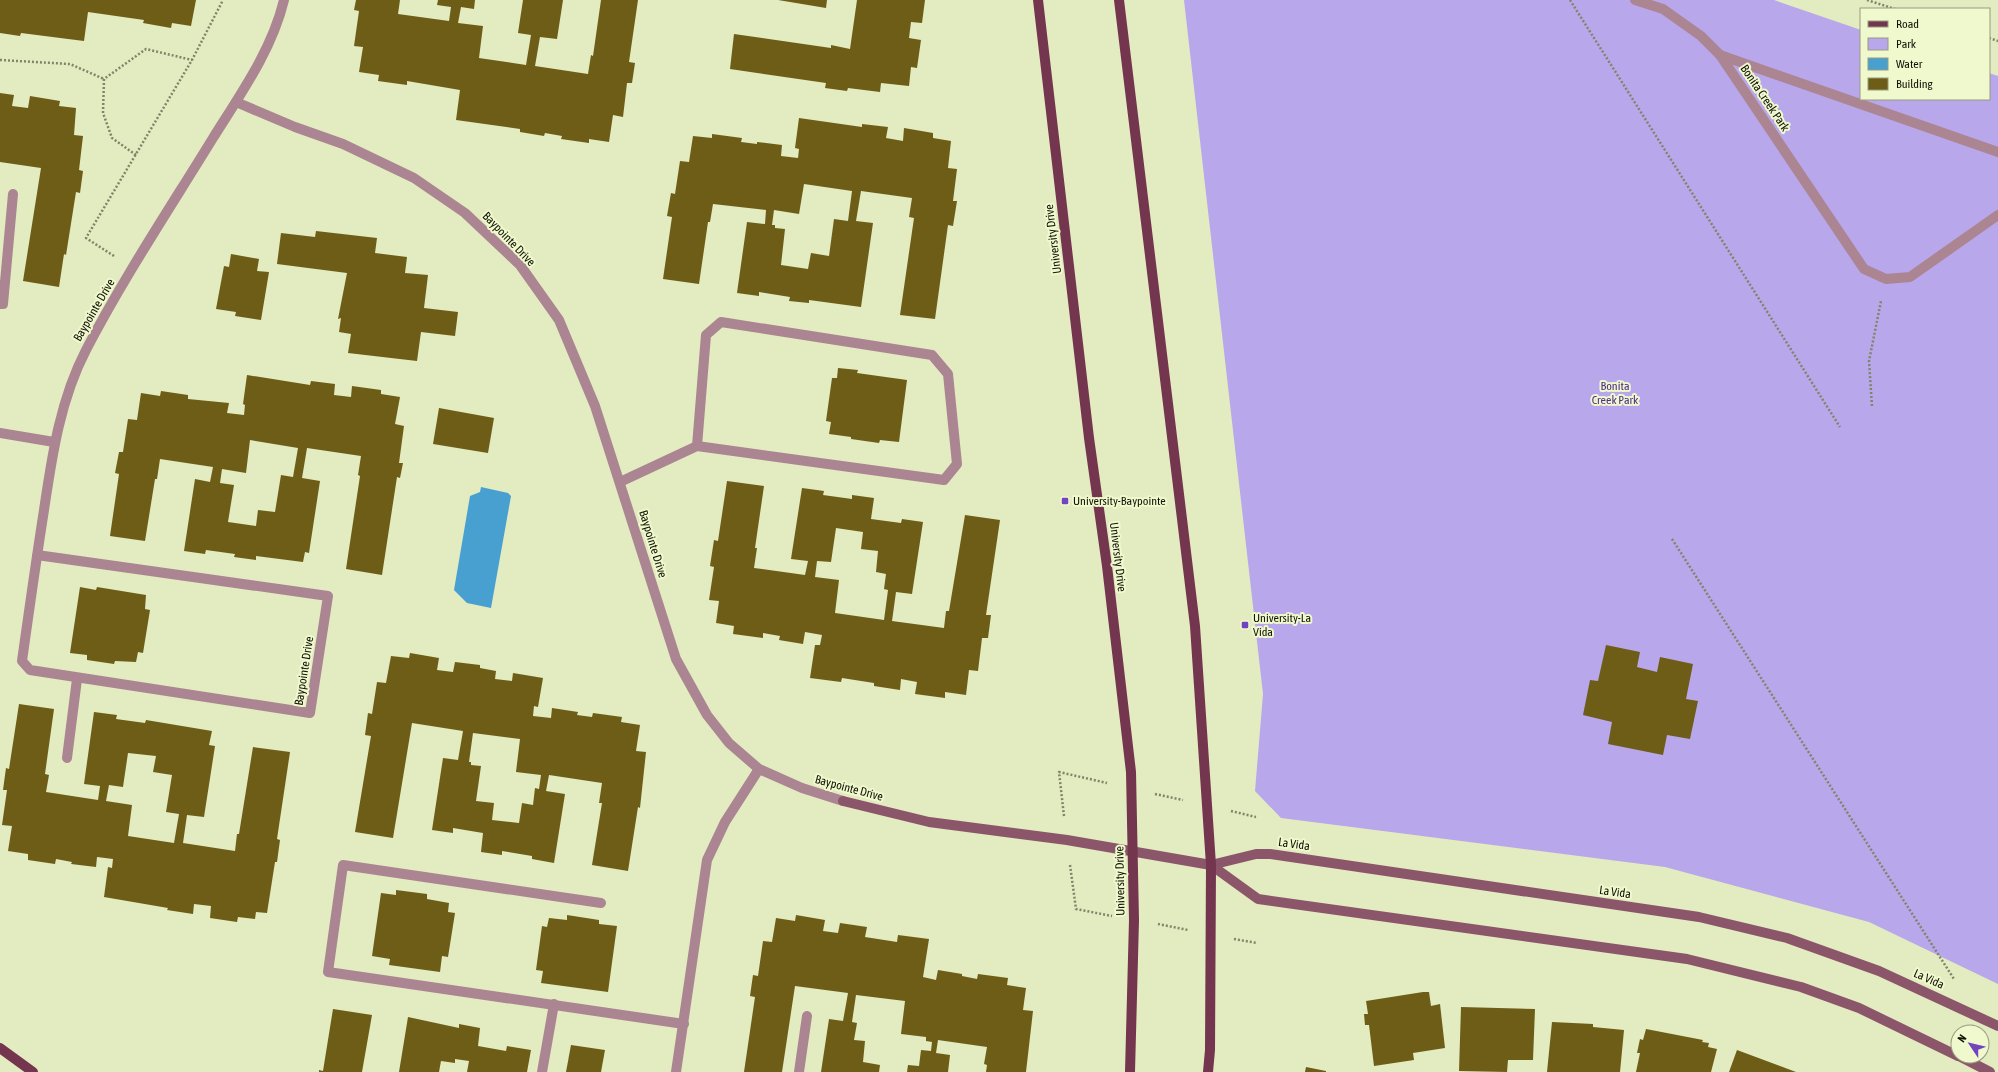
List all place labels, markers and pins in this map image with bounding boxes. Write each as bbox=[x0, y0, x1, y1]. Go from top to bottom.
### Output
place label: University-Baypointe bbox=[1073, 494, 1166, 508]
marker: University-Baypointe bbox=[1060, 496, 1070, 506]
place label: University-La Vida bbox=[1253, 611, 1311, 639]
marker: University-La Vida bbox=[1240, 620, 1250, 630]

